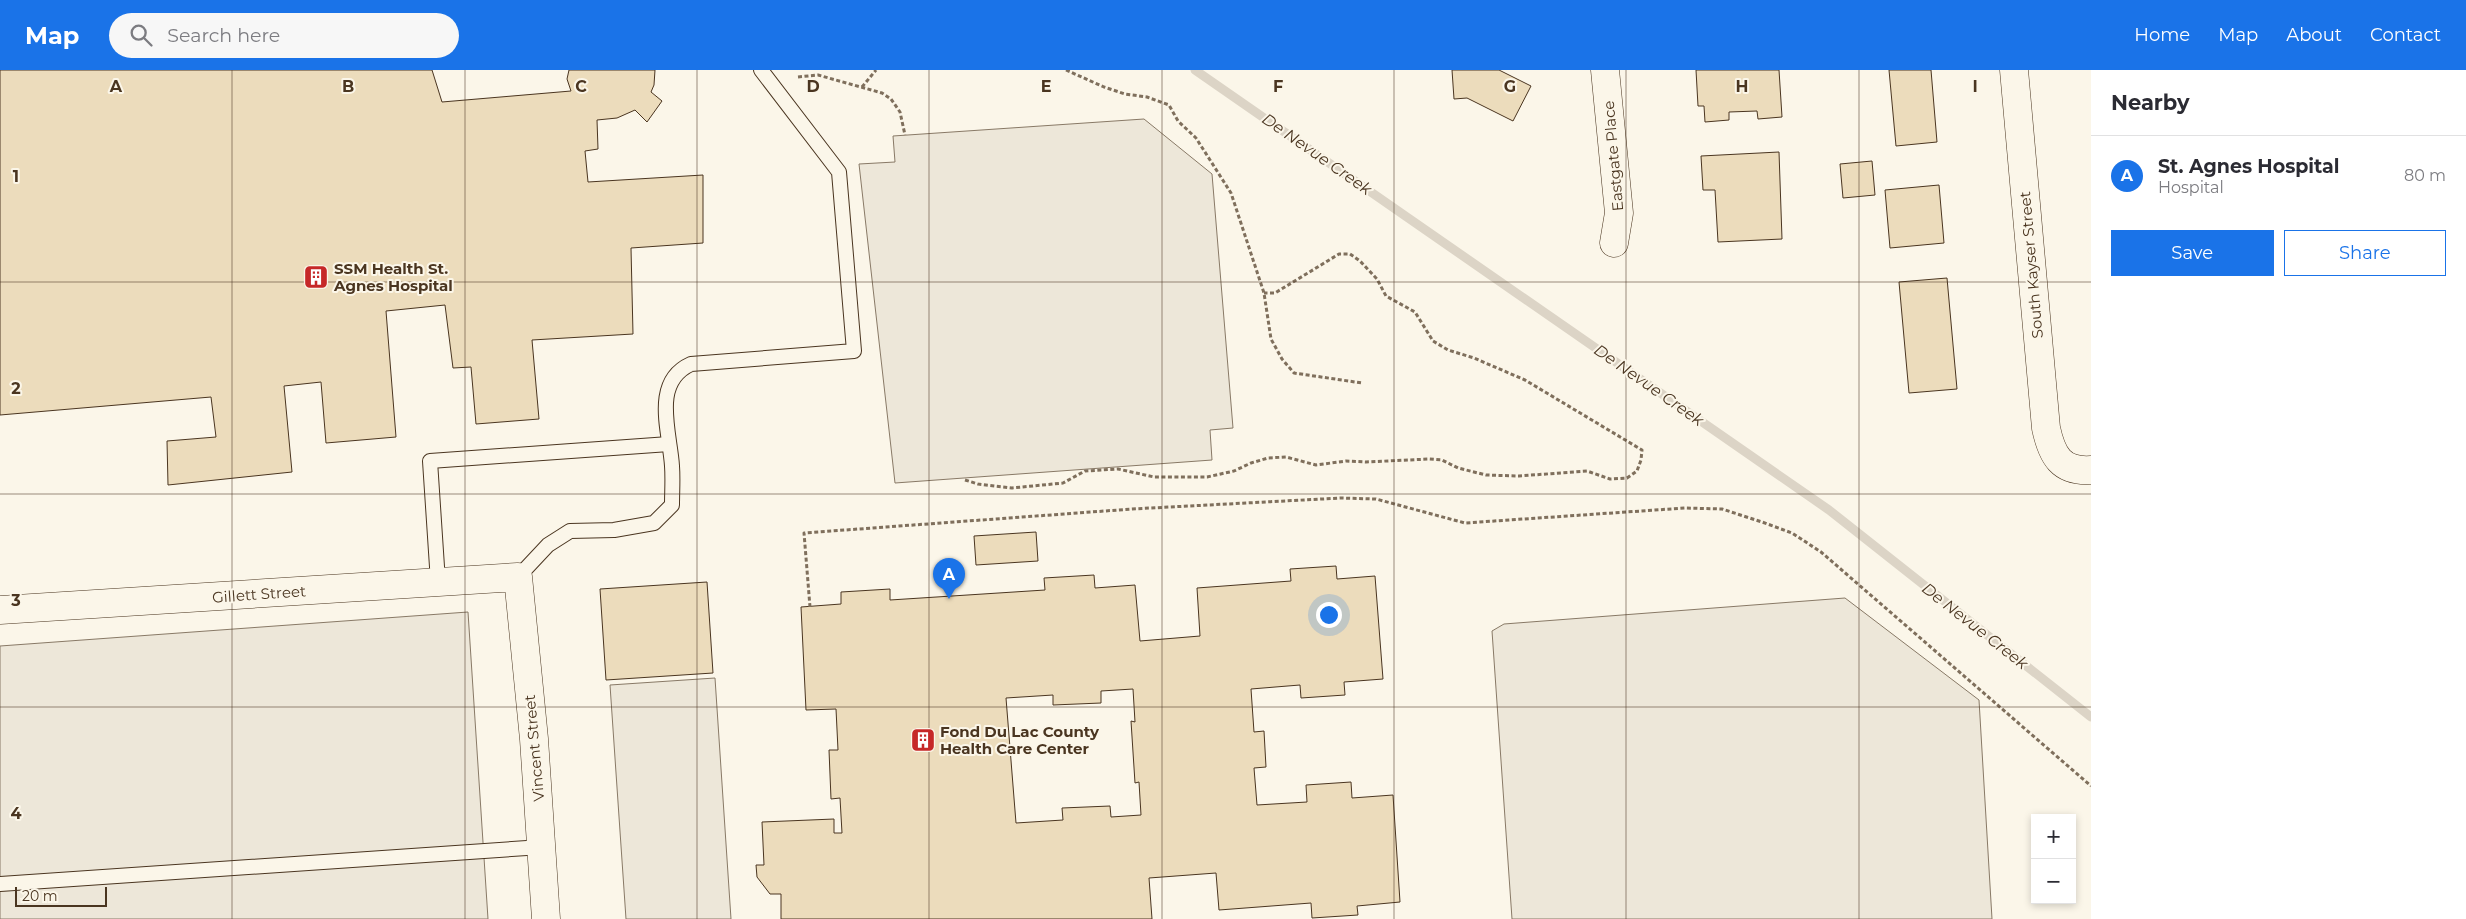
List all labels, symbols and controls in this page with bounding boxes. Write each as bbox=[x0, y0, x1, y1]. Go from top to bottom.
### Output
search box bbox=[109, 13, 459, 58]
text: Map bbox=[25, 21, 79, 50]
icon: search bbox=[127, 21, 155, 49]
text: Search here bbox=[167, 24, 280, 47]
text: Home bbox=[2134, 24, 2190, 46]
text: Map bbox=[2218, 24, 2258, 46]
text: About bbox=[2286, 24, 2342, 46]
text: Contact bbox=[2370, 24, 2441, 46]
text: A bbox=[109, 77, 123, 96]
text: B bbox=[342, 77, 354, 96]
text: C bbox=[575, 77, 587, 96]
text: D bbox=[806, 77, 820, 96]
text: E bbox=[1041, 77, 1051, 96]
text: F bbox=[1273, 77, 1283, 96]
text: G bbox=[1504, 77, 1516, 96]
text: H bbox=[1736, 77, 1748, 96]
text: I bbox=[1972, 77, 1978, 96]
text: Nearby bbox=[2111, 90, 2190, 115]
street label: Eastgate Place bbox=[1599, 100, 1627, 212]
water label: De Nevue Creek bbox=[1259, 109, 1377, 200]
text: St. Agnes Hospital bbox=[2158, 155, 2339, 178]
text: A bbox=[2121, 166, 2133, 185]
text: 80 m bbox=[2404, 166, 2446, 185]
text: 1 bbox=[13, 167, 19, 186]
text: Hospital bbox=[2158, 178, 2224, 197]
street label: South Kayser Street bbox=[2015, 191, 2047, 339]
button: Save bbox=[2111, 230, 2274, 276]
button: Share bbox=[2284, 230, 2446, 276]
place label: SSM Health St. Agnes Hospital bbox=[333, 259, 453, 295]
building icon: SSM Health St. Agnes Hospital bbox=[303, 264, 329, 290]
water label: De Nevue Creek bbox=[1591, 340, 1709, 431]
text: 2 bbox=[11, 379, 21, 398]
pin: A bbox=[933, 558, 965, 599]
water label: De Nevue Creek bbox=[1918, 579, 2033, 674]
street label: Gillett Street bbox=[211, 581, 307, 607]
text: 3 bbox=[10, 591, 21, 610]
your location bbox=[1316, 602, 1342, 628]
street label: Vincent Street bbox=[520, 694, 548, 802]
place label: Fond Du Lac County Health Care Center bbox=[940, 722, 1100, 758]
building icon: Fond Du Lac County Health Care Center bbox=[910, 727, 936, 753]
text: 4 bbox=[10, 804, 22, 823]
map controls bbox=[2031, 814, 2076, 904]
button: + bbox=[2031, 814, 2076, 859]
button: − bbox=[2031, 859, 2076, 904]
scale bar bbox=[15, 884, 108, 907]
text: 20 m bbox=[22, 887, 58, 905]

